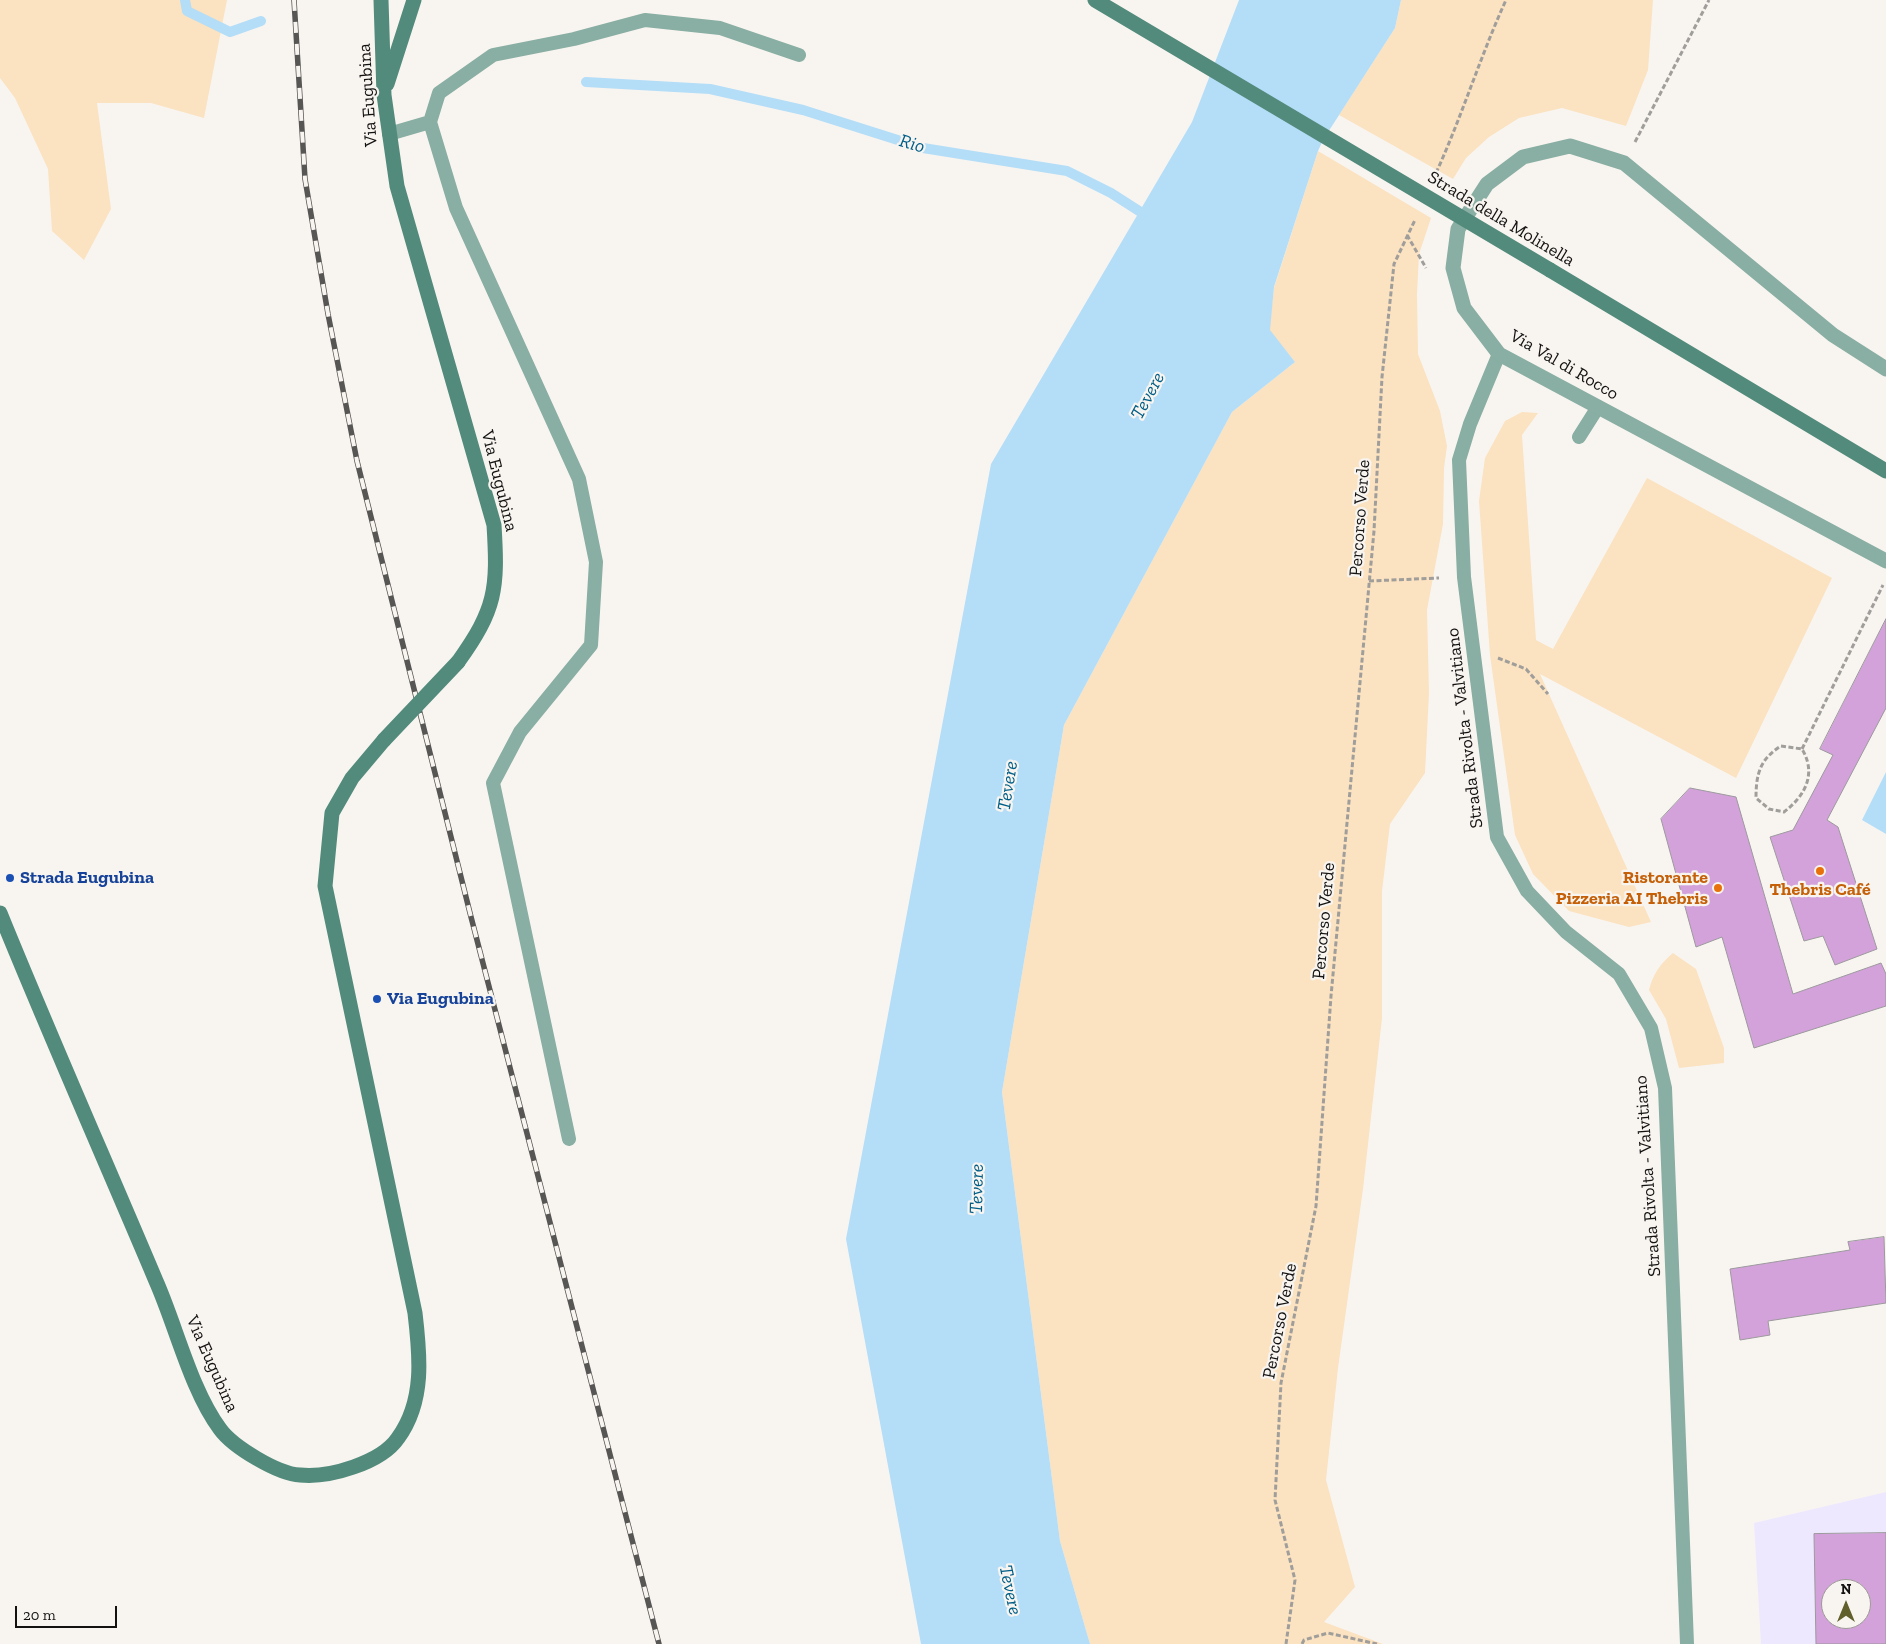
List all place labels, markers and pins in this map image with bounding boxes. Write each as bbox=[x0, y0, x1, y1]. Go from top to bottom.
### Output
marker: Thebris Café bbox=[1814, 865, 1826, 877]
place label: Strada Eugubina bbox=[20, 867, 154, 889]
place label: Ristorante Pizzeria AI Thebris bbox=[1556, 867, 1708, 910]
marker: Strada Eugubina bbox=[4, 872, 16, 884]
place label: Thebris Café bbox=[1769, 879, 1871, 901]
marker: Ristorante Pizzeria AI Thebris bbox=[1712, 882, 1724, 894]
place label: Via Eugubina bbox=[387, 988, 494, 1010]
marker: Via Eugubina bbox=[371, 993, 383, 1005]

